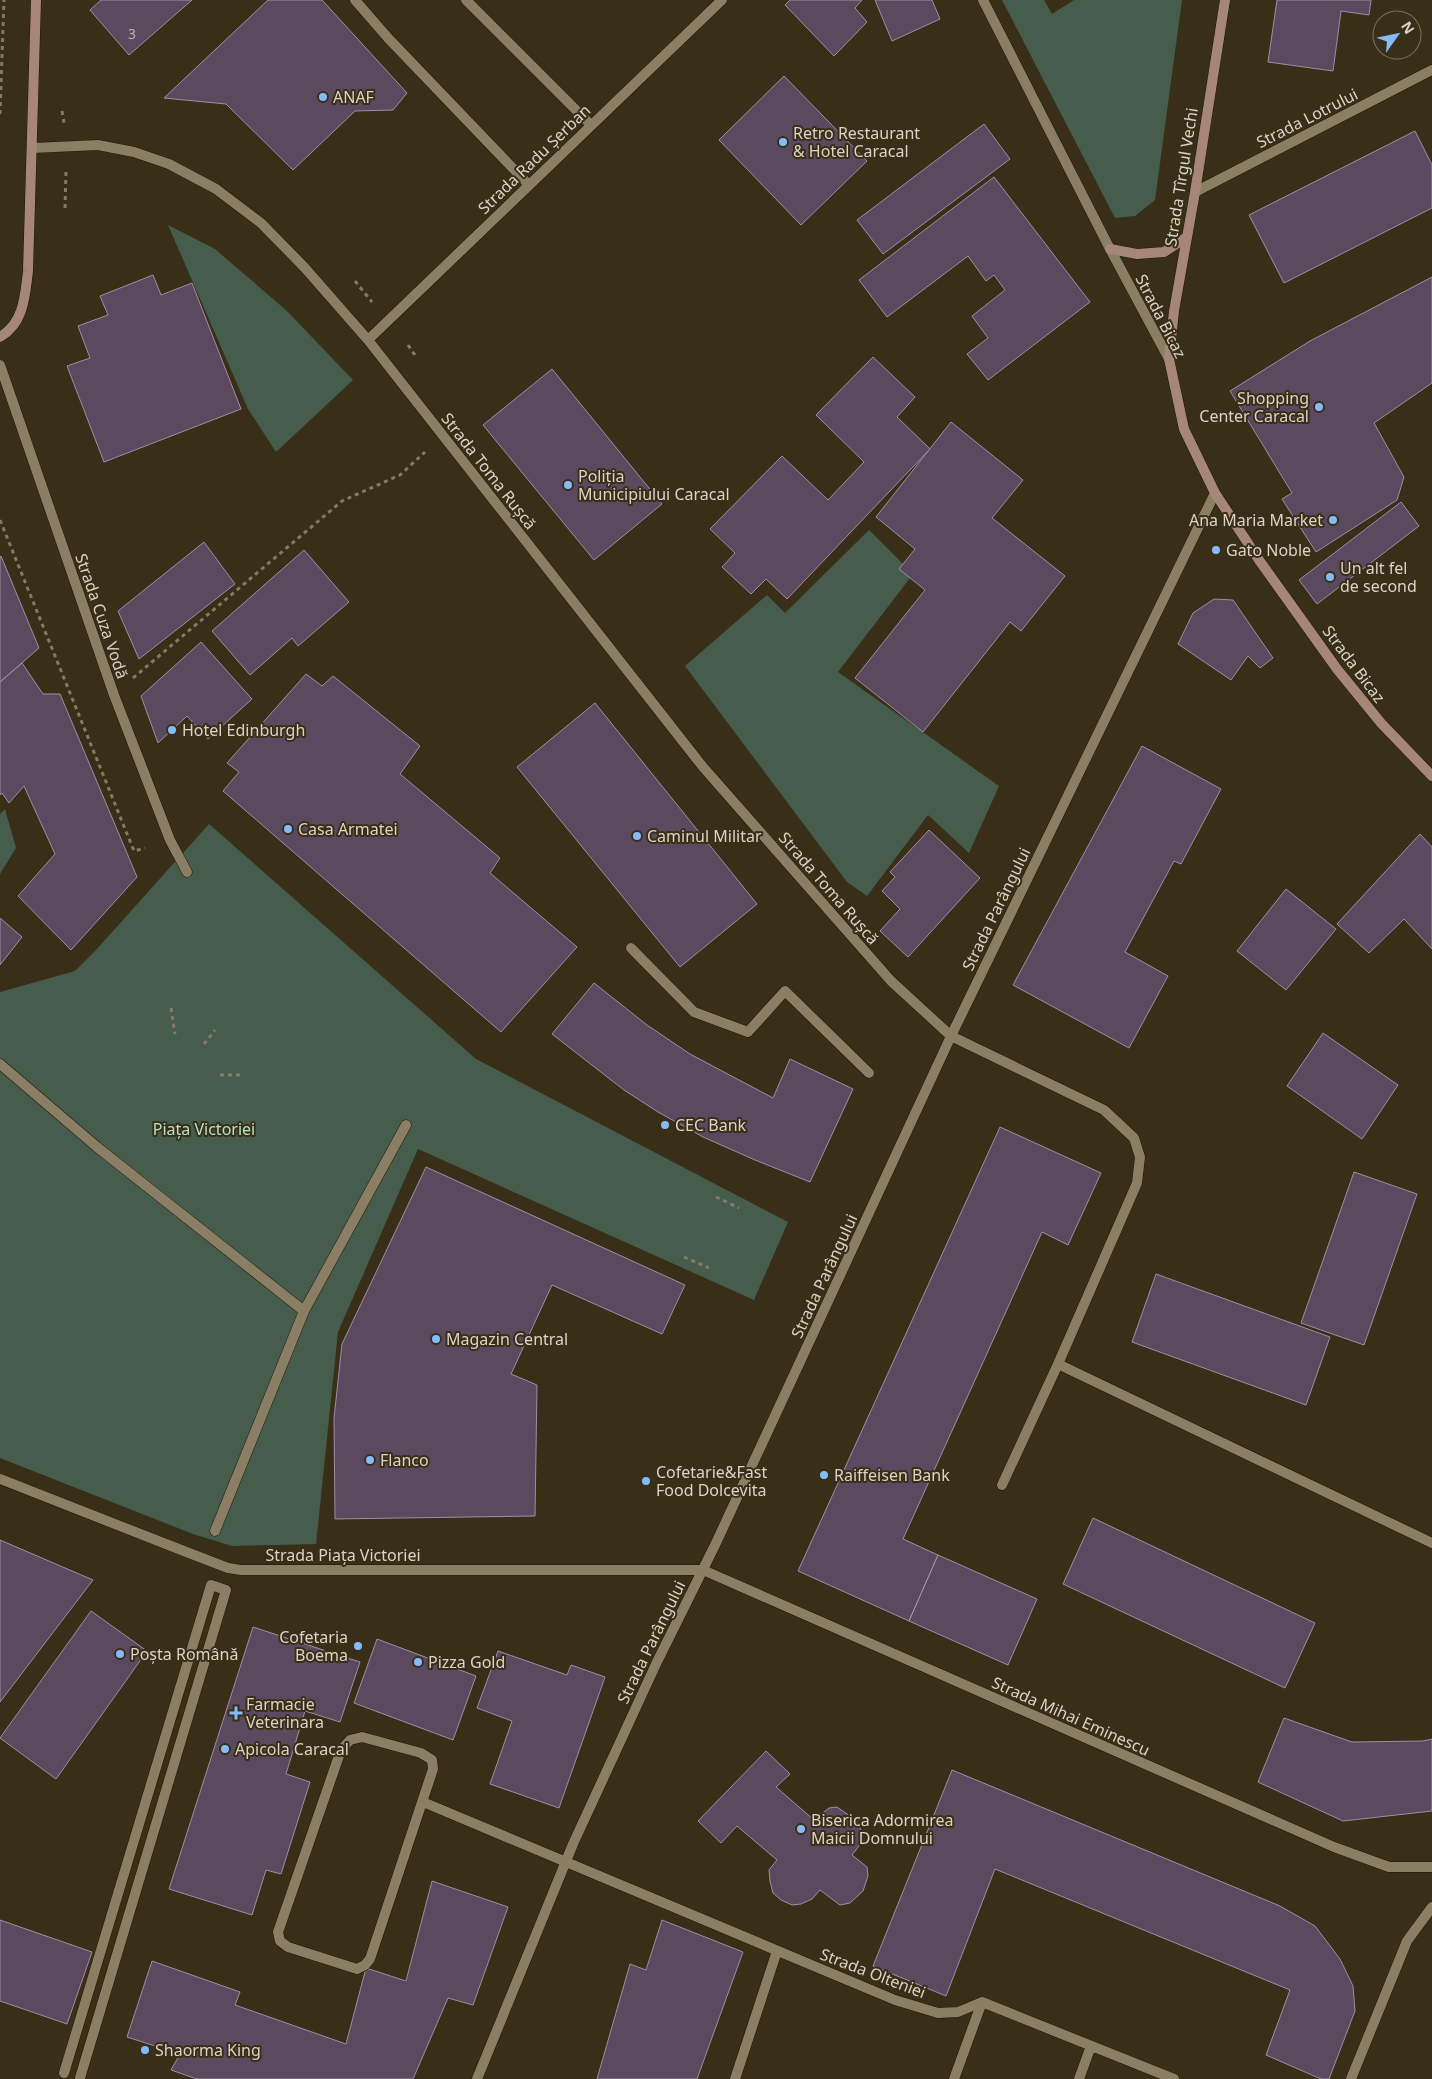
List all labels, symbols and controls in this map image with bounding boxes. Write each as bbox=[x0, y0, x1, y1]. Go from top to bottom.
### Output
north arrow bbox=[1372, 10, 1422, 60]
text: N bbox=[1397, 18, 1419, 38]
house number: 3 bbox=[128, 24, 136, 43]
street label: Strada Lotrului bbox=[1252, 83, 1362, 153]
place label: ANAF bbox=[333, 86, 374, 108]
marker: ANAF bbox=[317, 91, 329, 103]
street label: Strada Radu Șerban bbox=[473, 99, 595, 219]
street label: Strada Tîrgul Vechi bbox=[1159, 106, 1203, 248]
place label: Retro Restaurant & Hotel Caracal bbox=[793, 122, 920, 162]
marker: Retro Restaurant & Hotel Caracal bbox=[777, 136, 789, 148]
street label: Strada Bicaz bbox=[1130, 270, 1192, 362]
place label: Shopping Center Caracal bbox=[1199, 387, 1309, 427]
marker: Shopping Center Caracal bbox=[1313, 401, 1325, 413]
street label: Strada Toma Rușcă bbox=[436, 408, 542, 534]
place label: Poliția Municipiului Caracal bbox=[578, 465, 730, 505]
marker: Poliția Municipiului Caracal bbox=[562, 479, 574, 491]
place label: Ana Maria Market bbox=[1189, 509, 1323, 531]
marker: Ana Maria Market bbox=[1327, 514, 1339, 526]
place label: Gato Noble bbox=[1226, 539, 1311, 561]
marker: Gato Noble bbox=[1210, 544, 1222, 556]
street label: Strada Cuza Vodă bbox=[70, 550, 134, 682]
place label: Un alt fel de second bbox=[1340, 557, 1417, 597]
marker: Un alt fel de second bbox=[1324, 571, 1336, 583]
street label: Strada Bicaz bbox=[1318, 621, 1390, 707]
place label: Hotel Edinburgh bbox=[182, 719, 305, 741]
marker: Hotel Edinburgh bbox=[166, 724, 178, 736]
place label: Casa Armatei bbox=[298, 818, 398, 840]
marker: Casa Armatei bbox=[282, 823, 294, 835]
place label: Caminul Militar bbox=[647, 825, 762, 847]
street label: Strada Toma Rușcă bbox=[774, 827, 884, 949]
marker: Caminul Militar bbox=[631, 830, 643, 842]
street label: Strada Parângului bbox=[957, 844, 1035, 974]
place label: CEC Bank bbox=[675, 1114, 747, 1136]
park label: Piața Victoriei bbox=[153, 1118, 255, 1140]
marker: CEC Bank bbox=[659, 1119, 671, 1131]
street label: Strada Parângului bbox=[786, 1210, 862, 1342]
place label: Magazin Central bbox=[446, 1328, 568, 1350]
marker: Magazin Central bbox=[430, 1333, 442, 1345]
place label: Flanco bbox=[380, 1449, 429, 1471]
marker: Flanco bbox=[364, 1454, 376, 1466]
place label: Cofetarie&Fast Food Dolcevita bbox=[656, 1461, 767, 1501]
place label: Raiffeisen Bank bbox=[834, 1464, 950, 1486]
marker: Raiffeisen Bank bbox=[818, 1469, 830, 1481]
marker: Cofetarie&Fast Food Dolcevita bbox=[640, 1475, 652, 1487]
street label: Strada Piața Victoriei bbox=[265, 1544, 421, 1566]
street label: Strada Parângului bbox=[612, 1577, 690, 1707]
place label: Cofetaria Boema bbox=[279, 1626, 348, 1666]
marker: Cofetaria Boema bbox=[352, 1640, 364, 1652]
place label: Poșta Română bbox=[130, 1643, 238, 1665]
marker: Poșta Română bbox=[114, 1648, 126, 1660]
place label: Pizza Gold bbox=[428, 1651, 505, 1673]
marker: Pizza Gold bbox=[412, 1656, 424, 1668]
street label: Strada Mihai Eminescu bbox=[989, 1671, 1153, 1761]
place label: Farmacie Veterinara bbox=[246, 1693, 324, 1733]
marker: Farmacie Veterinara bbox=[230, 1707, 242, 1719]
place label: Apicola Caracal bbox=[235, 1738, 349, 1760]
marker: Apicola Caracal bbox=[219, 1743, 231, 1755]
place label: Biserica Adormirea Maicii Domnului bbox=[811, 1809, 954, 1849]
marker: Biserica Adormirea Maicii Domnului bbox=[795, 1823, 807, 1835]
street label: Strada Olteniei bbox=[817, 1943, 929, 2003]
place label: Shaorma King bbox=[155, 2039, 261, 2061]
marker: Shaorma King bbox=[139, 2044, 151, 2056]

